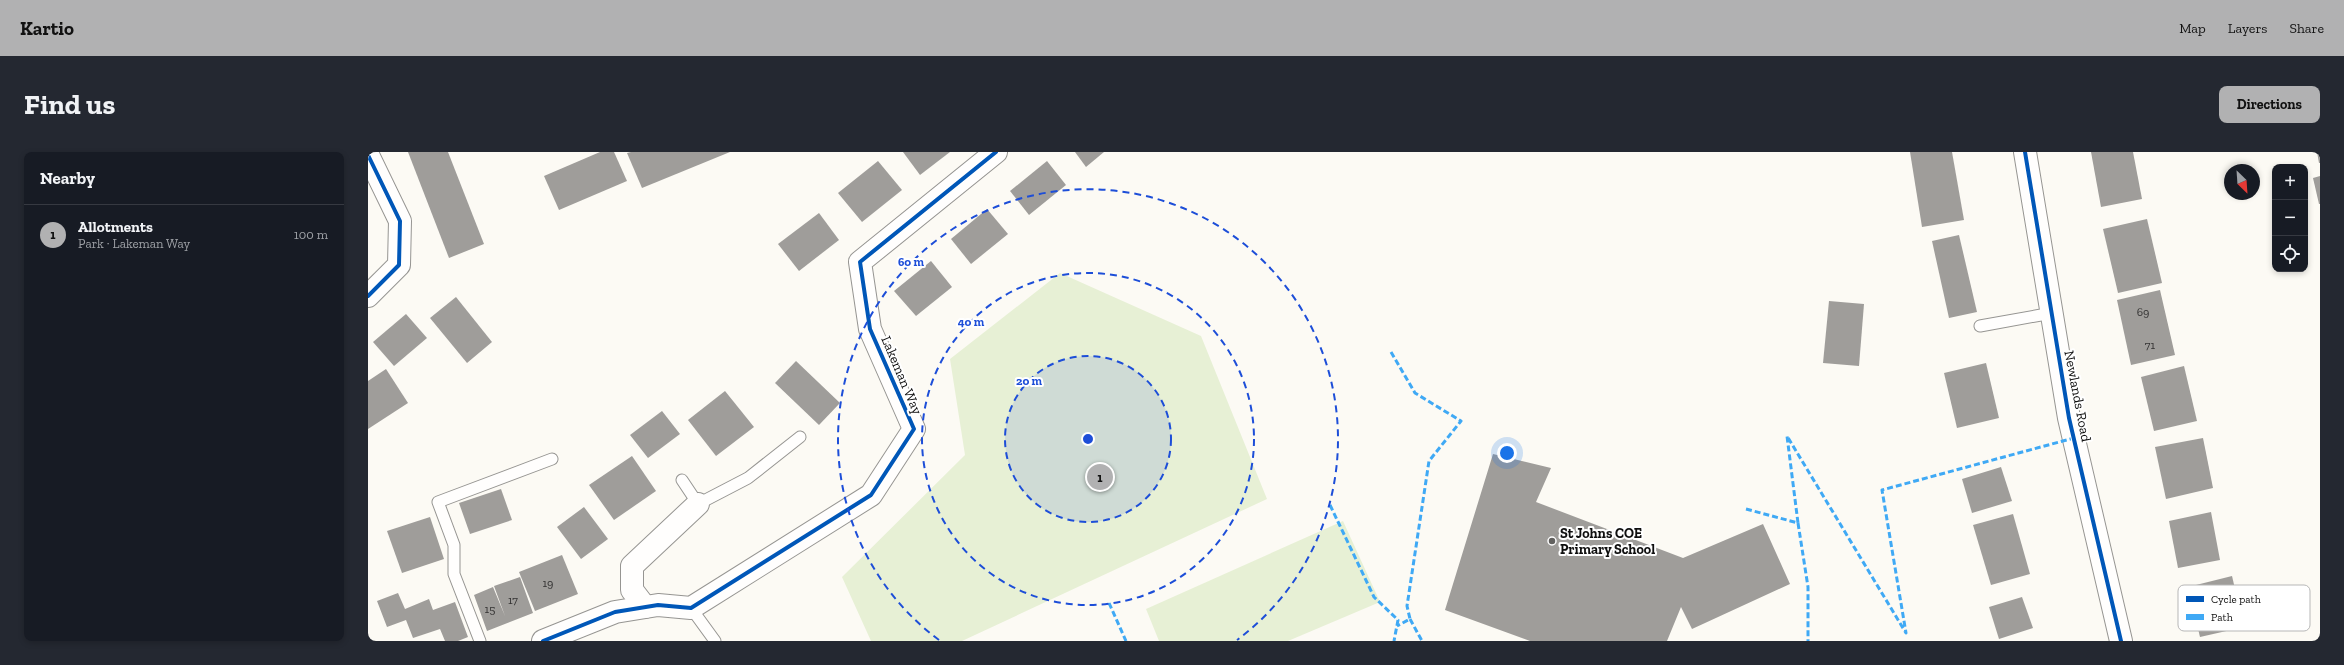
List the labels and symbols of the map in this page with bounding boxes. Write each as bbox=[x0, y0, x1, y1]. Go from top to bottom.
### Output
north arrow bbox=[2224, 164, 2260, 200]
text: 60 m bbox=[898, 255, 925, 269]
house number: 69 bbox=[2137, 305, 2149, 319]
text: 40 m bbox=[958, 315, 985, 329]
street label: Lakeman Way bbox=[877, 333, 926, 418]
house number: 71 bbox=[2145, 338, 2156, 352]
street label: Newlands Road bbox=[2060, 349, 2095, 443]
text: 20 m bbox=[1016, 374, 1043, 388]
centre of rings bbox=[1081, 432, 1095, 446]
your location bbox=[1497, 443, 1517, 463]
pin: 1 bbox=[1087, 462, 1113, 492]
place label: St Johns COE Primary School bbox=[1560, 525, 1655, 558]
marker: St Johns COE Primary School bbox=[1547, 536, 1557, 546]
house number: 19 bbox=[543, 576, 554, 590]
legend bbox=[2178, 585, 2310, 631]
house number: 17 bbox=[508, 593, 518, 607]
text: Cycle path bbox=[2211, 593, 2262, 606]
house number: 15 bbox=[485, 602, 495, 616]
text: Path bbox=[2211, 611, 2234, 624]

